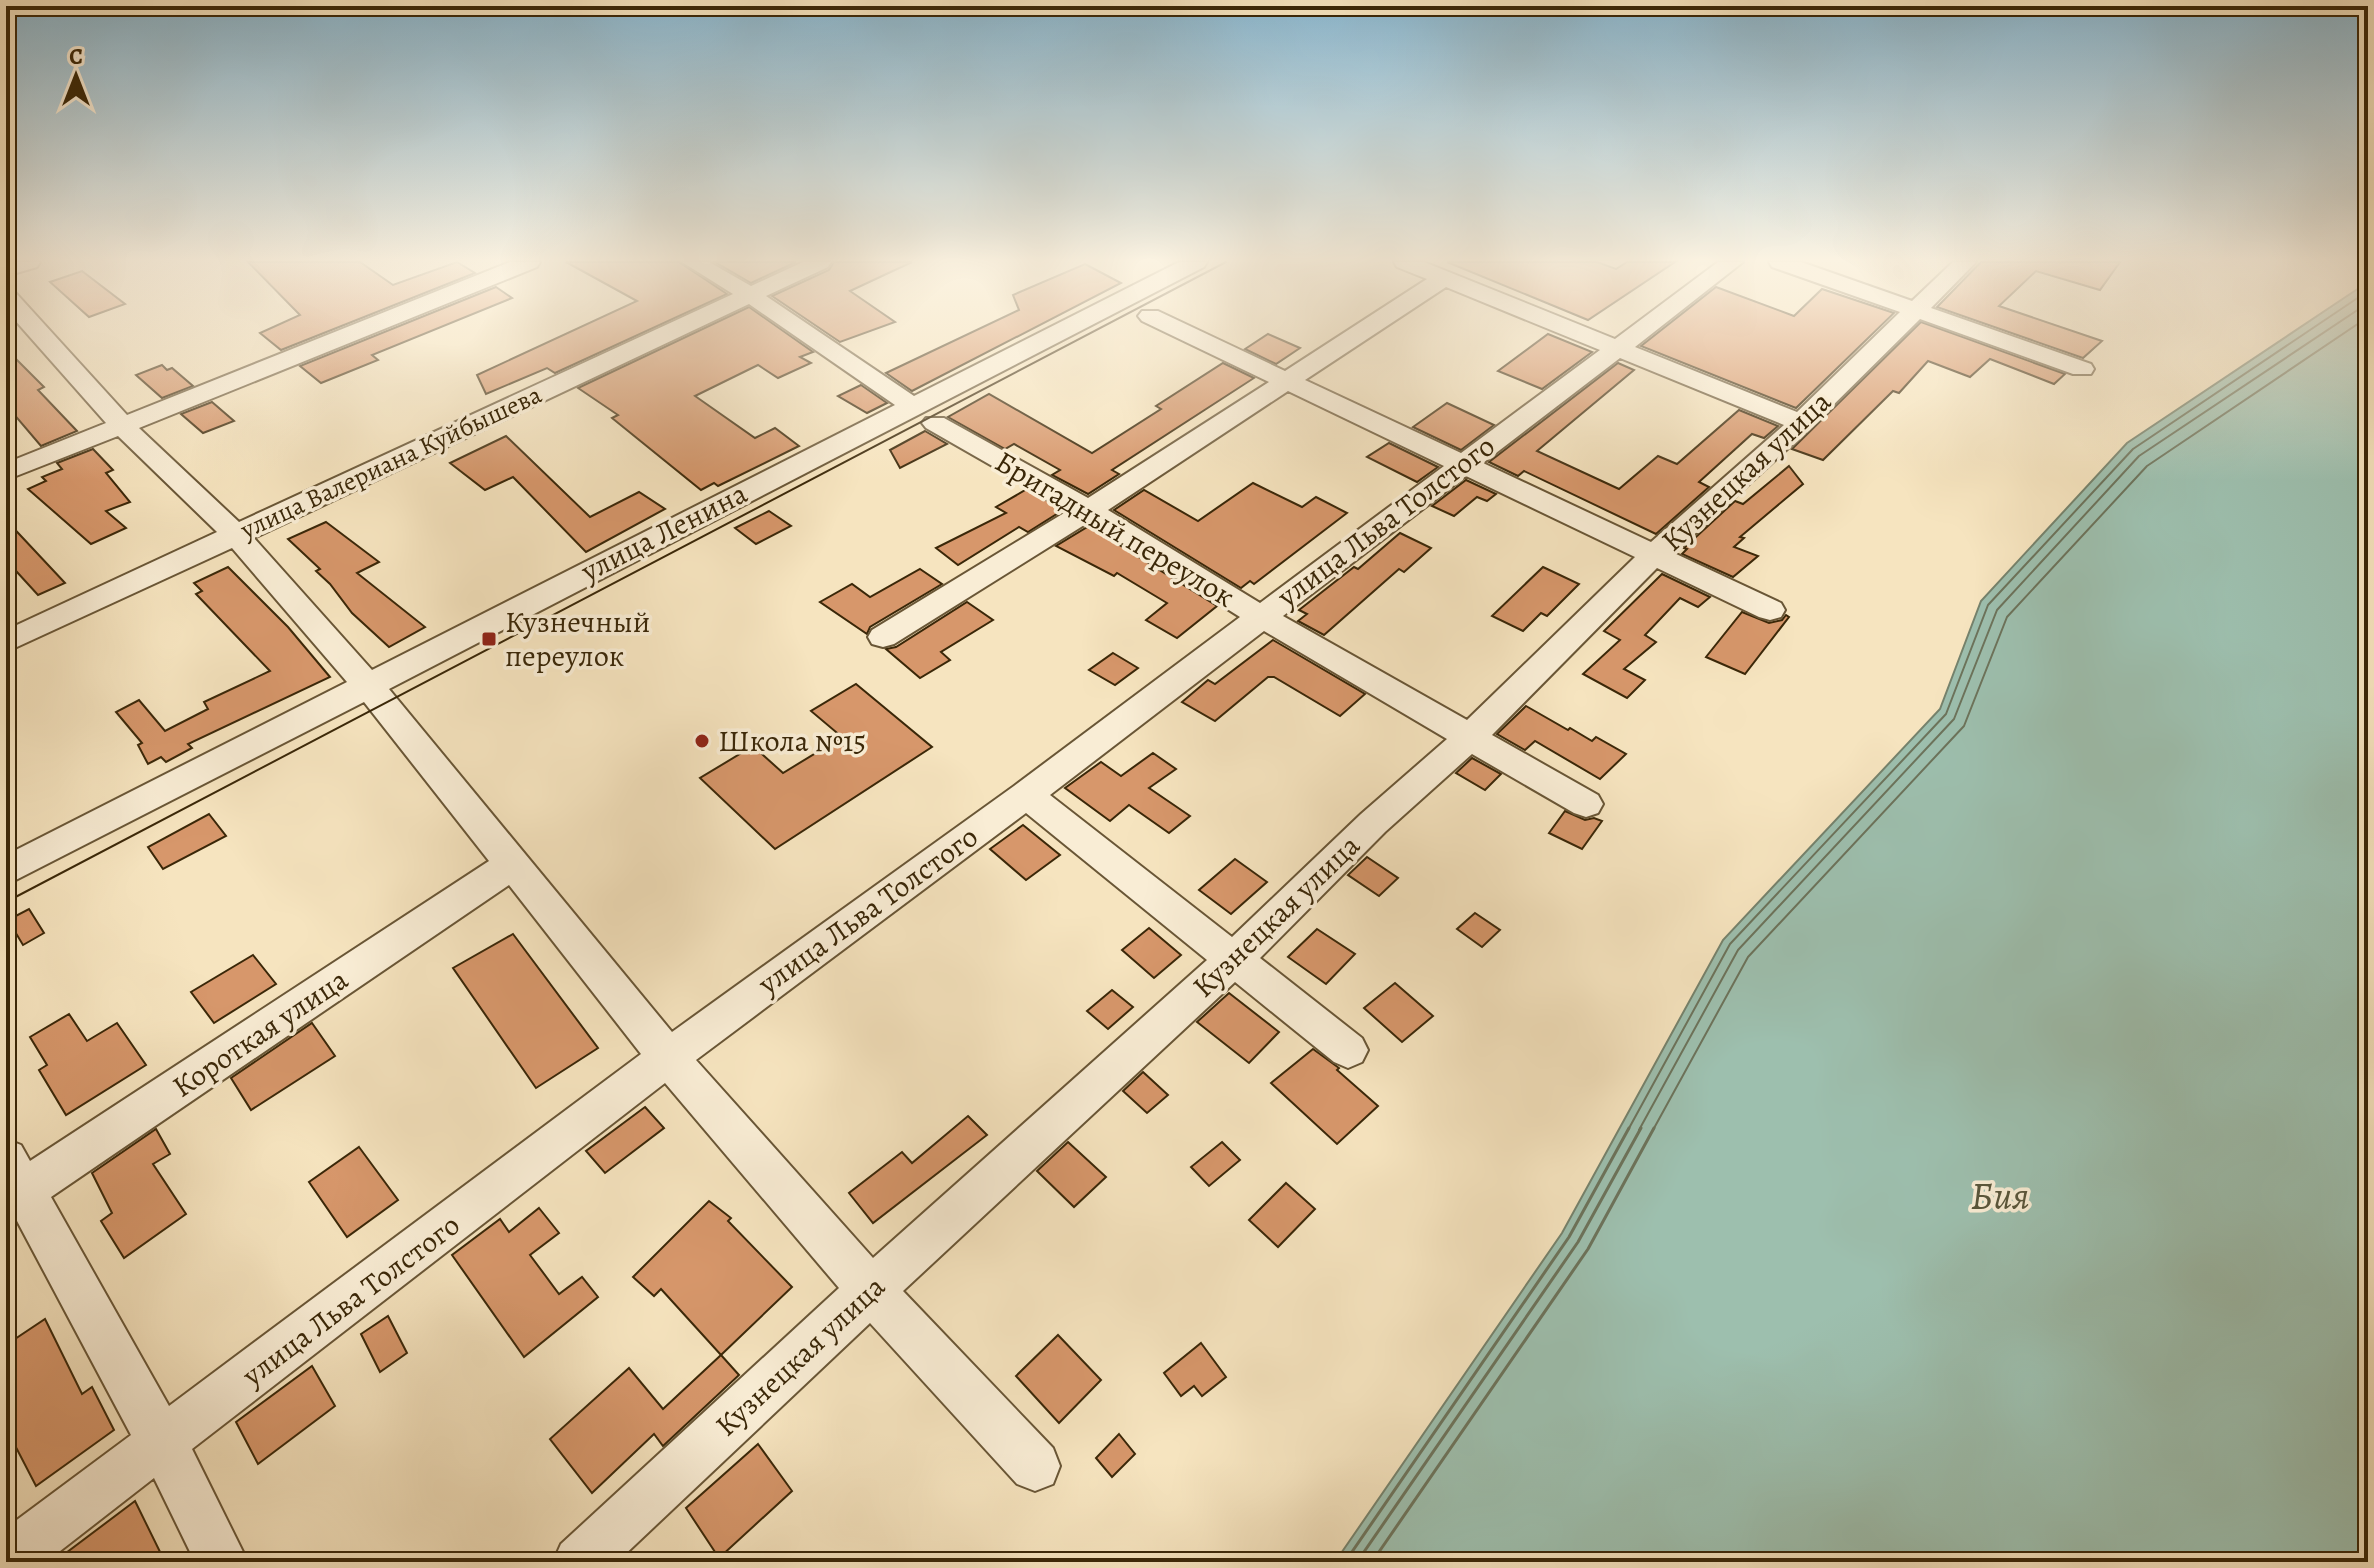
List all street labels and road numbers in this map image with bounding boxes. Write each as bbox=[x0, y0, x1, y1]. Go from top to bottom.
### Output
street label: улица Валериана Куйбышева bbox=[234, 377, 547, 548]
street label: Кузнецкая улица bbox=[1653, 382, 1840, 560]
street label: улица Льва Толстого bbox=[1268, 426, 1503, 617]
street label: Бригадный переулок bbox=[988, 442, 1242, 616]
street label: улица Ленина bbox=[573, 473, 754, 591]
street label: улица Льва Толстого bbox=[749, 817, 986, 1004]
street label: Кузнецкая улица bbox=[1184, 826, 1369, 1006]
street label: Короткая улица bbox=[164, 959, 356, 1106]
street label: улица Льва Толстого bbox=[233, 1205, 468, 1396]
street label: Кузнецкая улица bbox=[707, 1267, 894, 1445]

